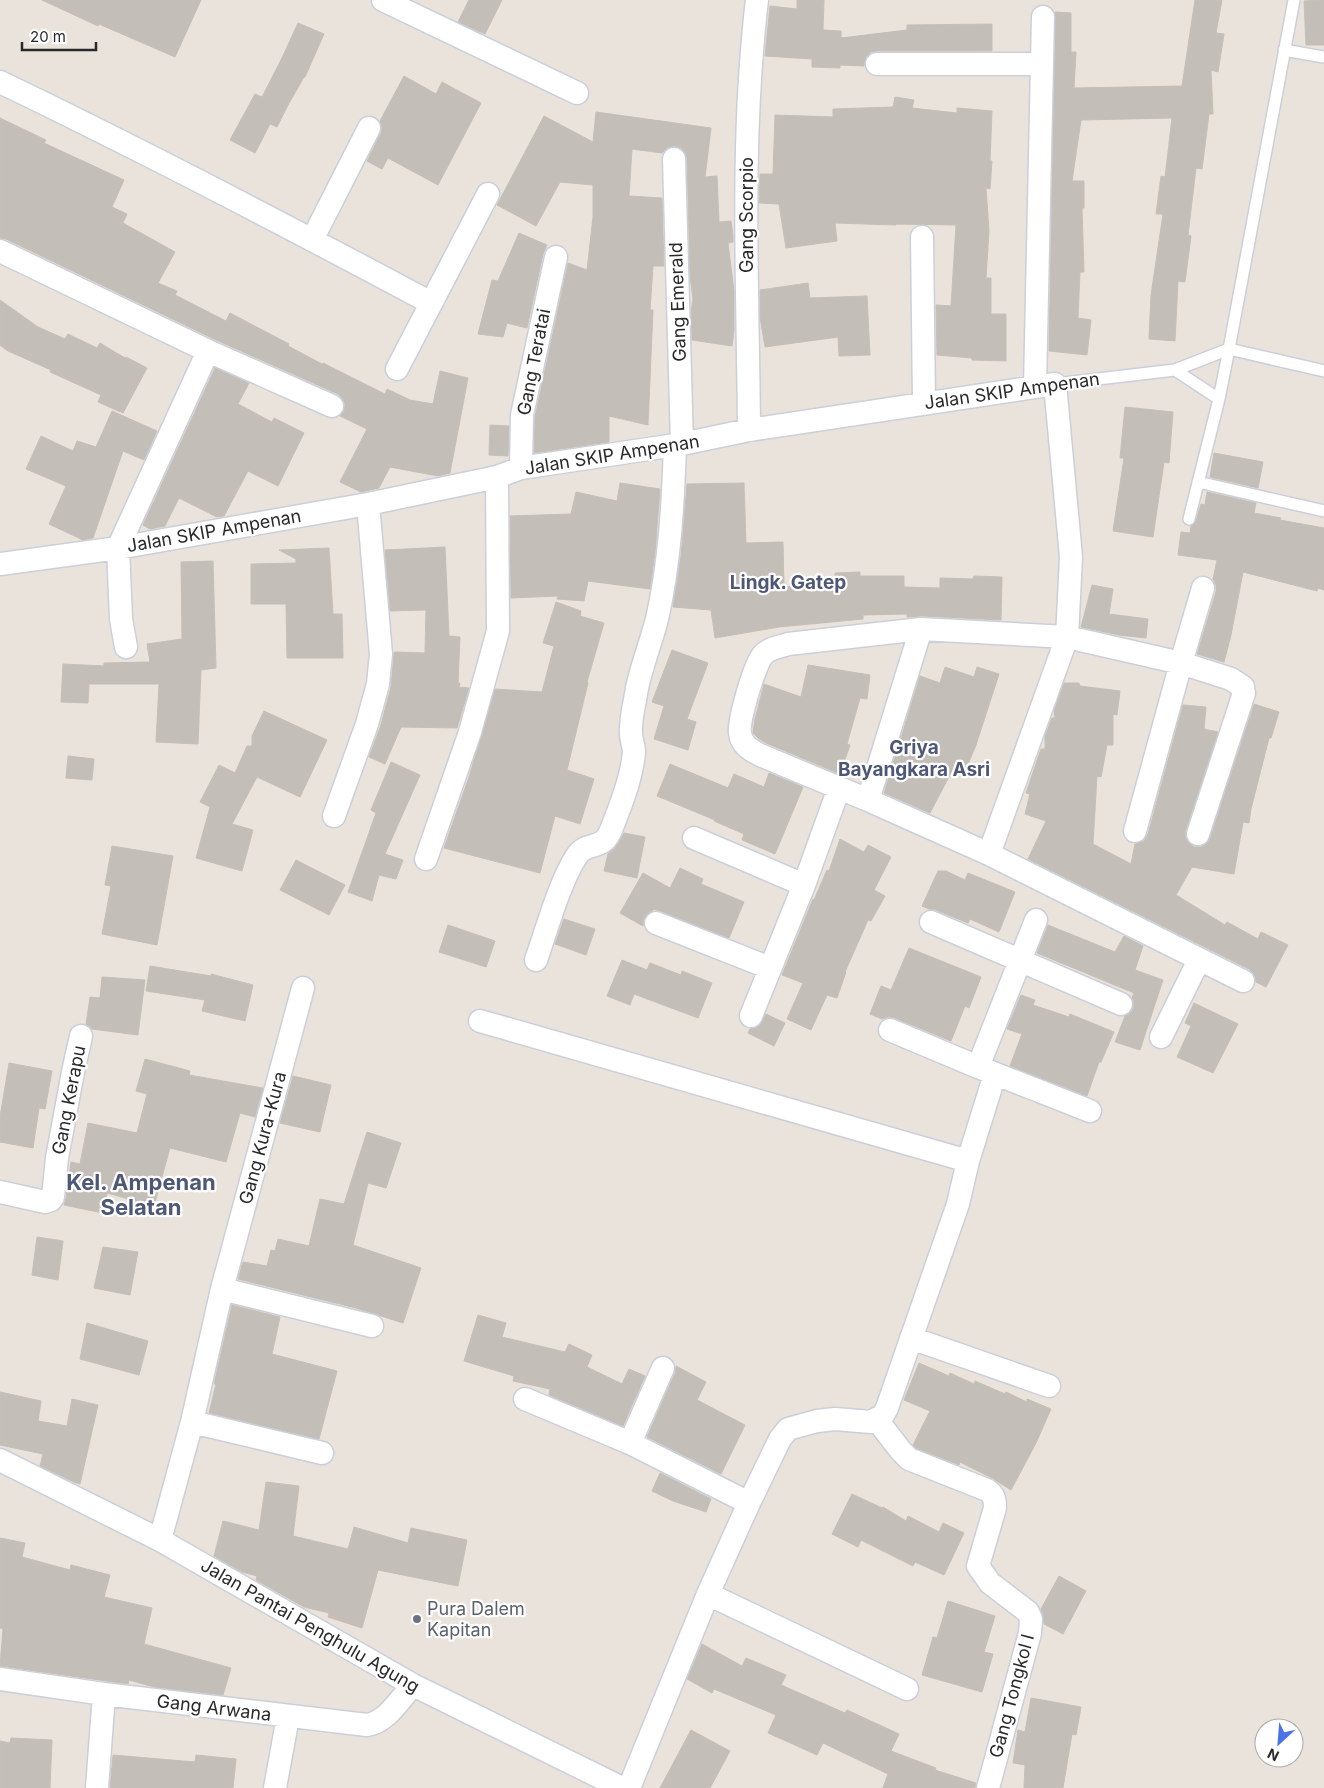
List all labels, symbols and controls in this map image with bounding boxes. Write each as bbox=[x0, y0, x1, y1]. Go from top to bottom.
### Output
scale bar bbox=[22, 20, 96, 52]
text: 20 m bbox=[30, 27, 66, 46]
street label: Gang Scorpio bbox=[736, 157, 757, 273]
street label: Gang Emerald bbox=[665, 242, 690, 362]
street label: Gang Teratai bbox=[513, 307, 554, 417]
street label: Jalan SKIP Ampenan bbox=[923, 368, 1101, 413]
street label: Jalan SKIP Ampenan bbox=[523, 430, 701, 479]
street label: Jalan SKIP Ampenan bbox=[125, 505, 303, 556]
district label: Lingk. Gatep bbox=[730, 571, 846, 594]
district label: Griya Bayangkara Asri bbox=[838, 736, 990, 781]
street label: Gang Kerapu bbox=[48, 1044, 89, 1156]
street label: Gang Kura-Kura bbox=[235, 1069, 290, 1207]
district label: Kel. Ampenan Selatan bbox=[66, 1169, 216, 1220]
street label: Jalan Pantai Penghulu Agung bbox=[197, 1554, 423, 1697]
place label: Pura Dalem Kapitan bbox=[427, 1598, 525, 1640]
marker: Pura Dalem Kapitan bbox=[411, 1613, 423, 1625]
street label: Gang Tongkol I bbox=[985, 1632, 1038, 1760]
street label: Gang Arwana bbox=[156, 1690, 273, 1725]
north arrow bbox=[1254, 1718, 1304, 1768]
text: N bbox=[1265, 1745, 1282, 1765]

